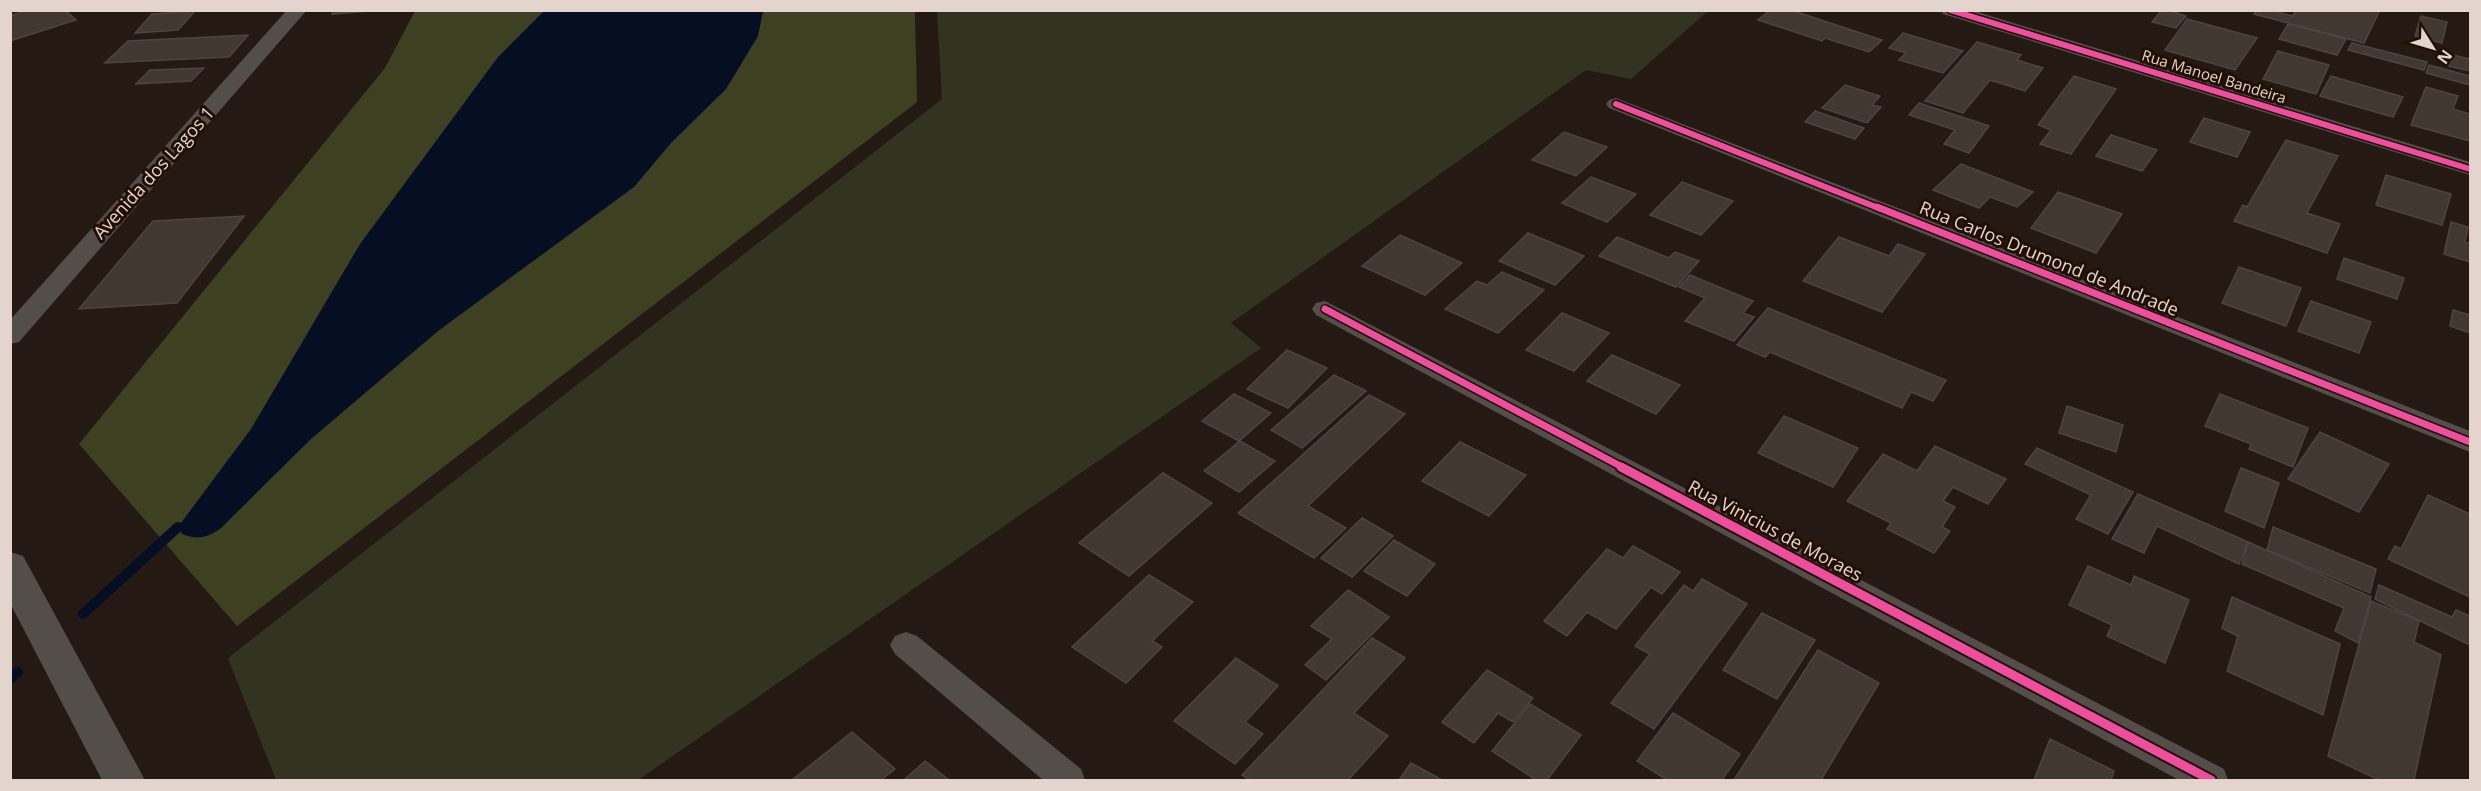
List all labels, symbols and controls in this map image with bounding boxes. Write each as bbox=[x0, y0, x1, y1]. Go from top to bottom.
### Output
north arrow bbox=[2403, 18, 2463, 78]
street label: Rua Manoel Bandeira bbox=[2140, 45, 2289, 108]
text: N bbox=[2432, 45, 2458, 69]
street label: Avenida dos Lagos 1 bbox=[87, 101, 219, 244]
street label: Rua Carlos Drumond de Andrade bbox=[1916, 195, 2183, 321]
street label: Rua Vinicius de Moraes bbox=[1684, 474, 1867, 586]

